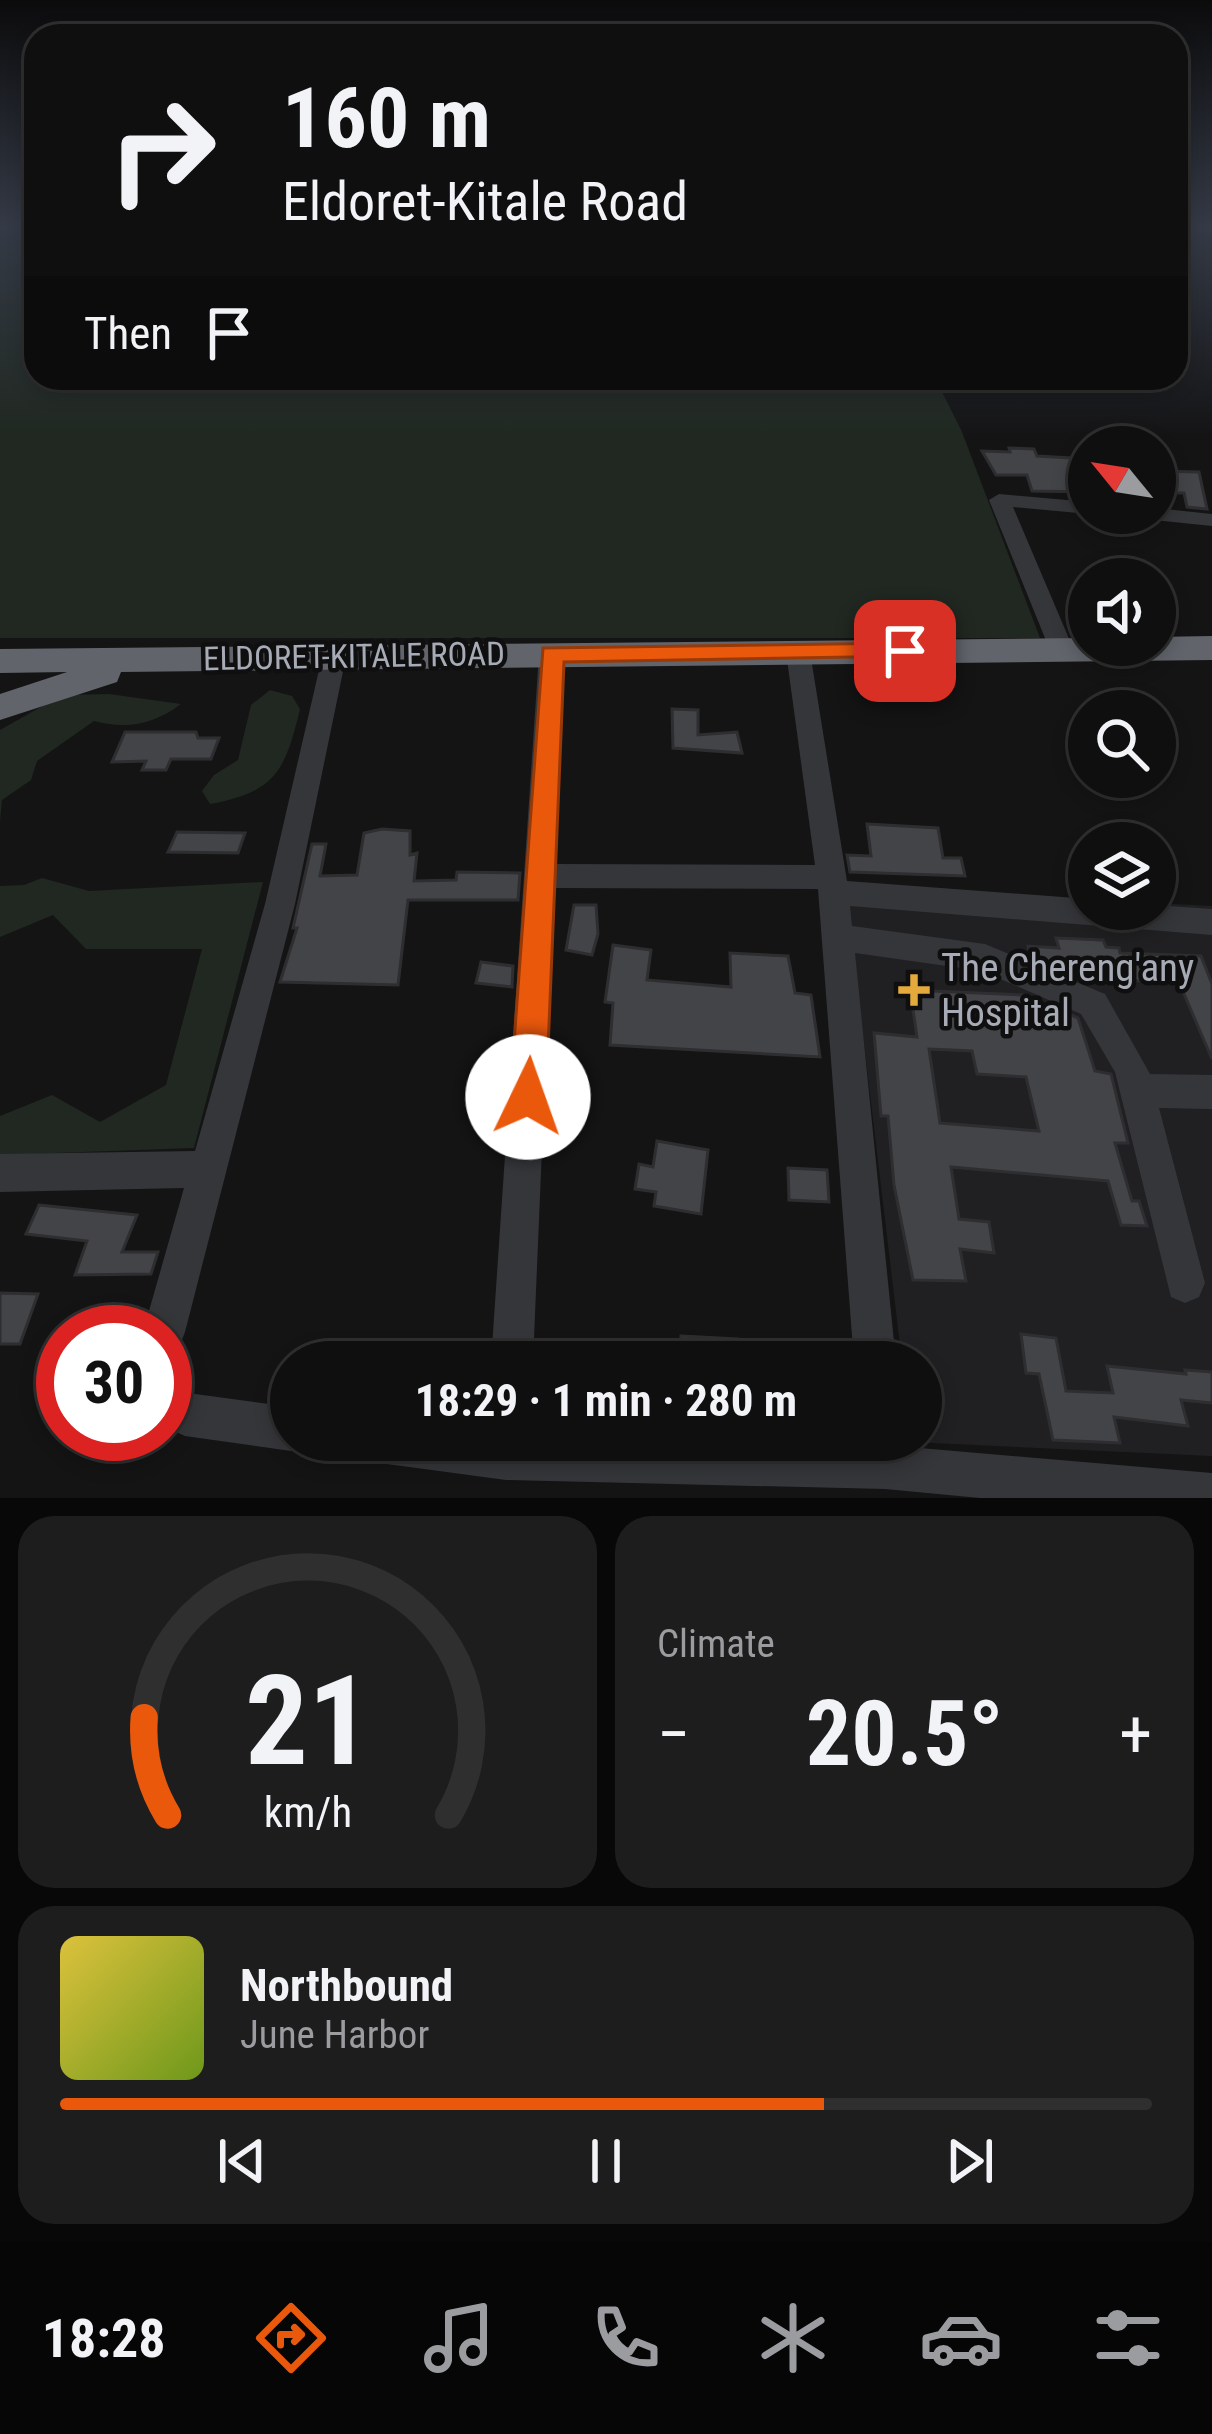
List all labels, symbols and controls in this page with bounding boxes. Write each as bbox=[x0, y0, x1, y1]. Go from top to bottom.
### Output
text: 160 m bbox=[282, 69, 491, 168]
icon: right bbox=[84, 72, 240, 228]
text: Eldoret-Kitale Road bbox=[282, 170, 688, 233]
icon: arrive bbox=[196, 300, 262, 366]
text: Then bbox=[84, 307, 172, 360]
north arrow bbox=[1068, 426, 1176, 534]
map controls bbox=[1068, 426, 1176, 930]
button: sound bbox=[1068, 558, 1176, 666]
pin bbox=[854, 600, 956, 702]
icon: arrive bbox=[872, 618, 938, 684]
street label: ELDORET-KITALE ROAD bbox=[203, 634, 505, 678]
button: search bbox=[1068, 690, 1176, 798]
button: layers bbox=[1068, 822, 1176, 930]
place label: The Chereng'any Hospital bbox=[941, 945, 1194, 1036]
marker: The Chereng'any Hospital bbox=[898, 974, 930, 1006]
position arrow bbox=[465, 1034, 591, 1160]
speed limit sign: 30 bbox=[36, 1305, 192, 1461]
text: 18:29 · 1 min · 280 m bbox=[415, 1374, 797, 1427]
text: Climate bbox=[657, 1621, 775, 1667]
text: 21 bbox=[244, 1648, 371, 1794]
text: 20.5° bbox=[806, 1682, 1003, 1787]
text: − bbox=[657, 1696, 690, 1773]
text: + bbox=[1119, 1696, 1152, 1773]
text: km/h bbox=[263, 1787, 352, 1837]
text: Northbound bbox=[240, 1959, 453, 2012]
text: June Harbor bbox=[240, 2012, 429, 2058]
icon: previous bbox=[209, 2128, 275, 2194]
icon: pause bbox=[573, 2128, 639, 2194]
icon: next bbox=[937, 2128, 1003, 2194]
icon: directions bbox=[249, 2296, 333, 2380]
icon: music bbox=[417, 2296, 501, 2380]
icon: phone bbox=[584, 2296, 668, 2380]
icon: climate bbox=[751, 2296, 835, 2380]
icon: car bbox=[919, 2296, 1003, 2380]
icon: filters bbox=[1086, 2296, 1170, 2380]
text: 18:28 bbox=[42, 2307, 166, 2370]

